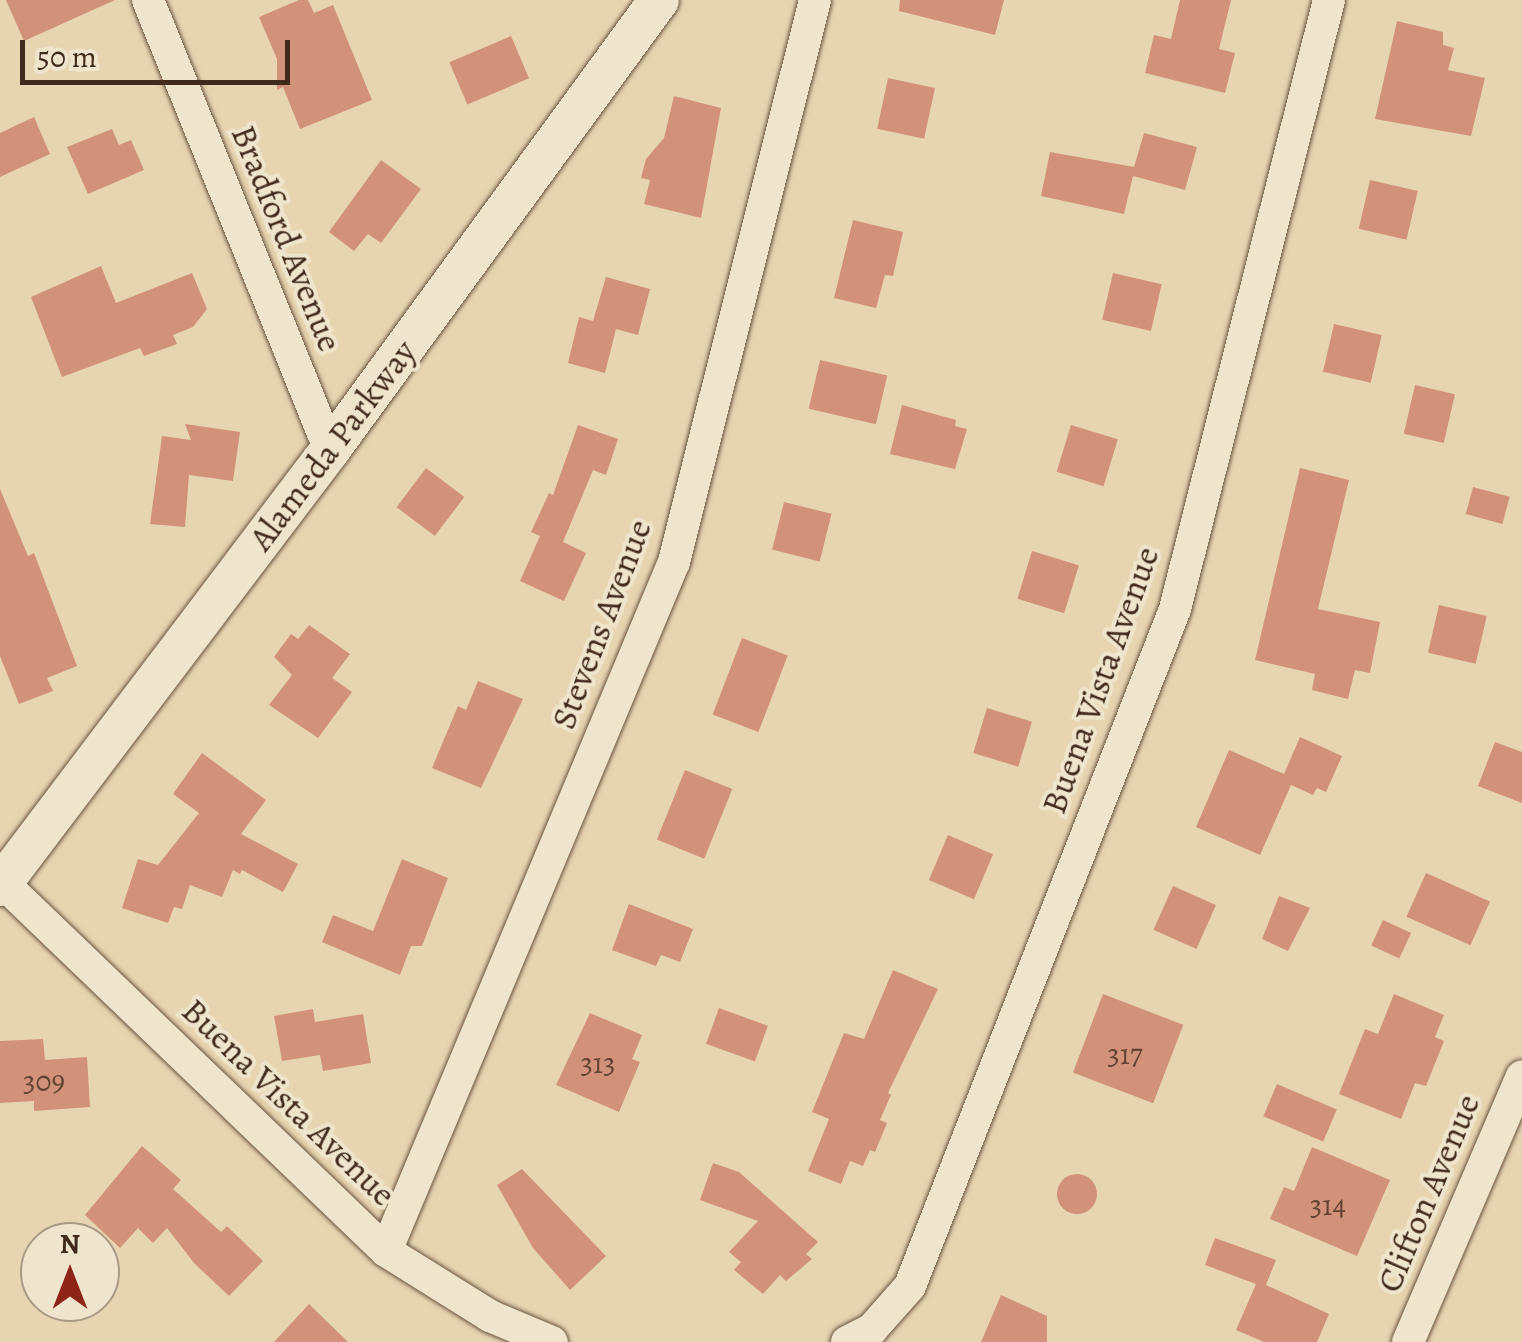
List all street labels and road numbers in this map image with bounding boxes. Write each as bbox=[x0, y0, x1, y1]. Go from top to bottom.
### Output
street label: Bradford Avenue bbox=[223, 119, 351, 357]
street label: Alameda Parkway bbox=[239, 332, 425, 558]
street label: Stevens Avenue bbox=[542, 513, 660, 735]
street label: Buena Vista Avenue bbox=[1032, 541, 1168, 819]
street label: Buena Vista Avenue bbox=[173, 989, 405, 1215]
street label: Clifton Avenue bbox=[1367, 1088, 1489, 1298]

